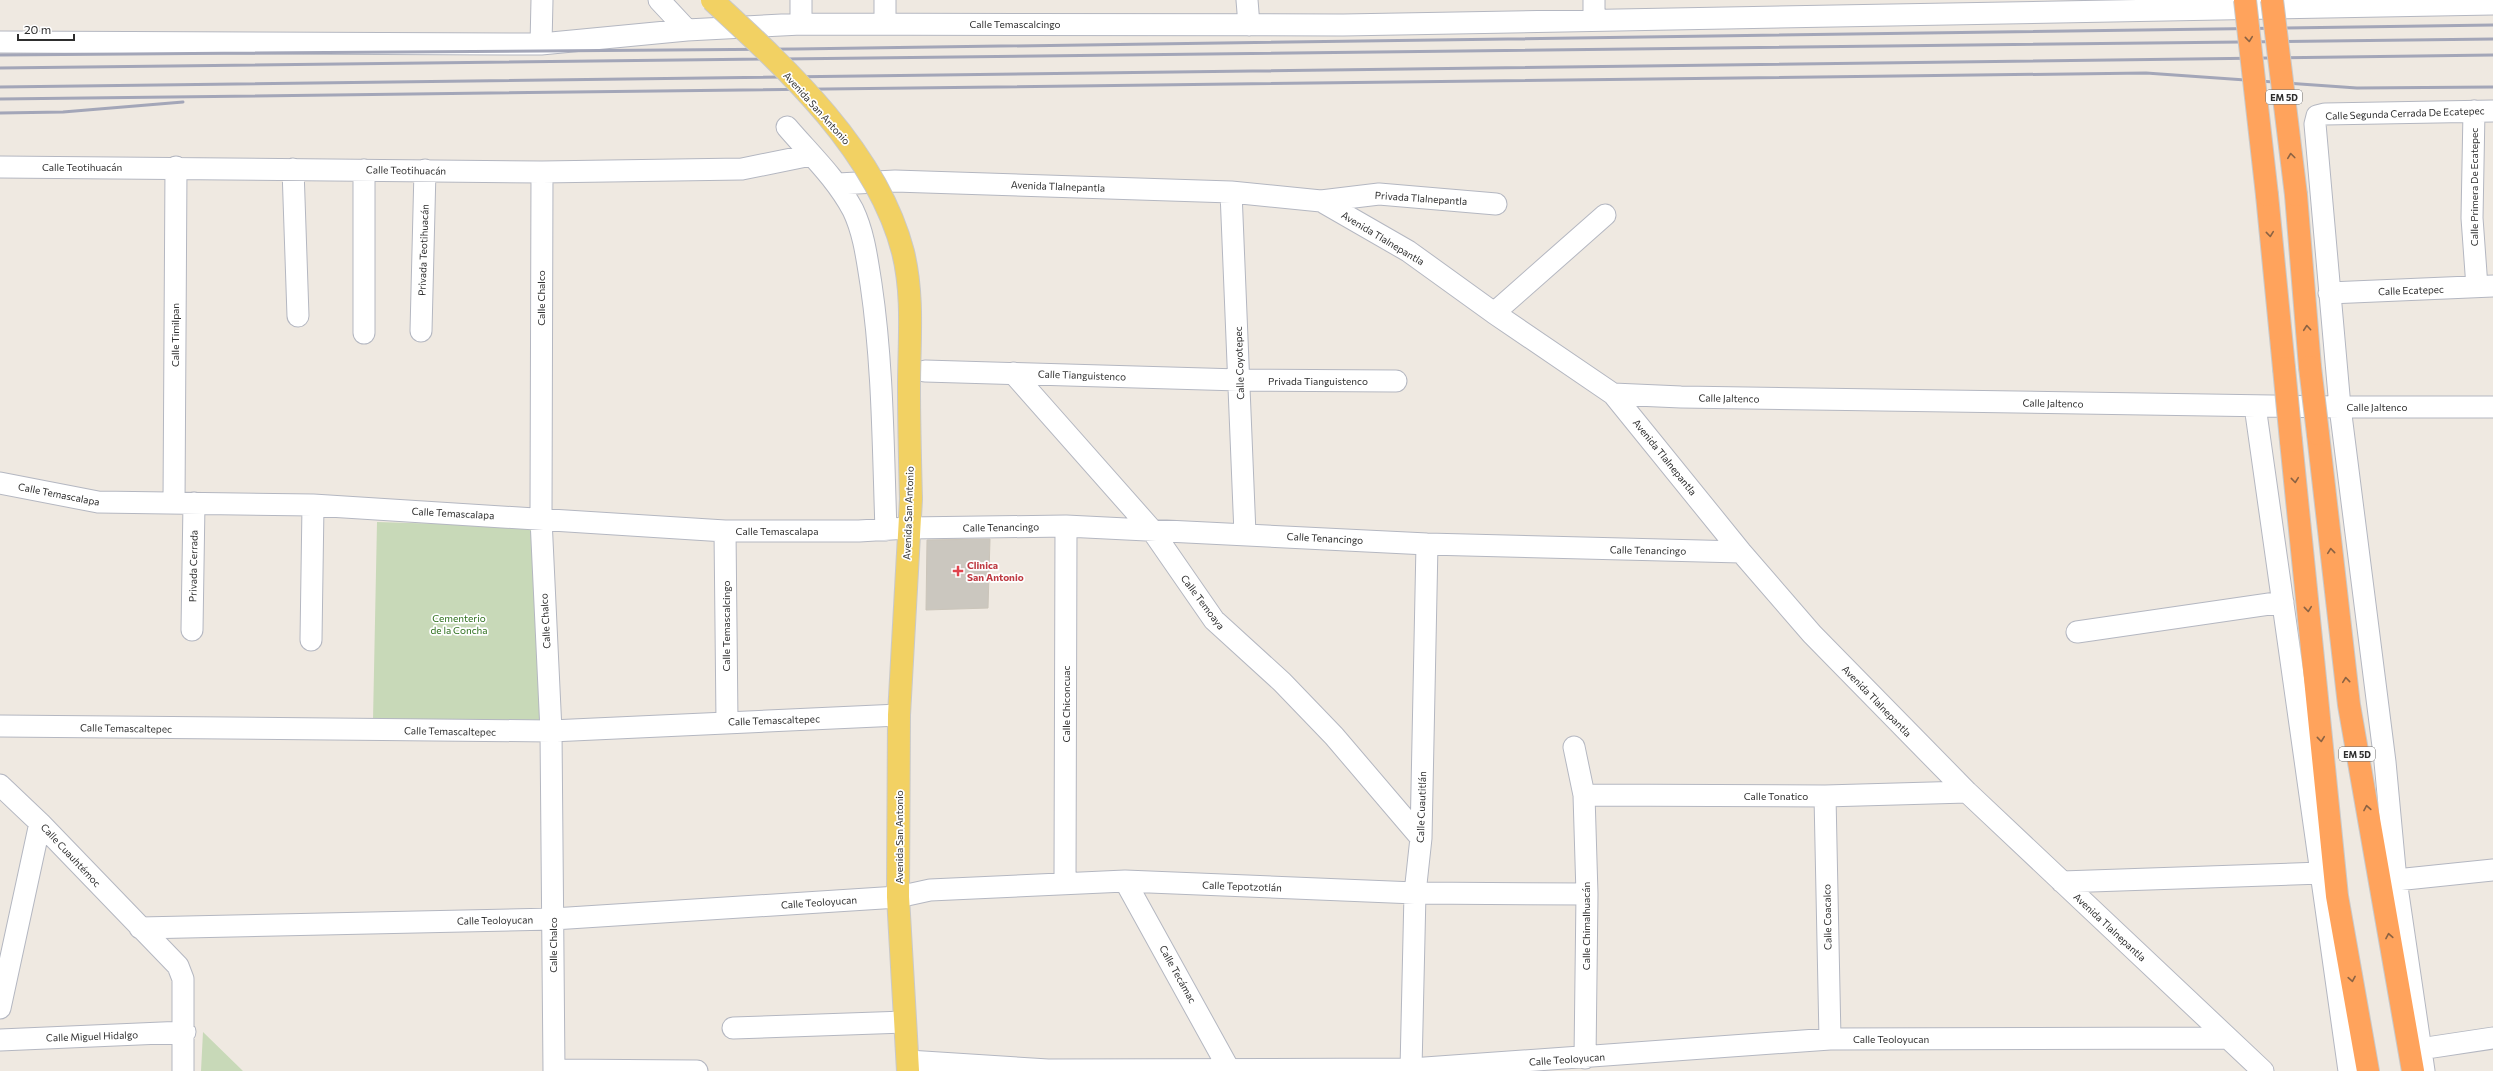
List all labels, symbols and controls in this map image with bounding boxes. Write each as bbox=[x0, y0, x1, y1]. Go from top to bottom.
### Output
scale bar bbox=[18, 16, 74, 42]
street label: Calle Temascalcingo bbox=[969, 18, 1061, 30]
text: 20 m bbox=[24, 22, 51, 36]
one-way arrow bbox=[2244, 36, 2253, 42]
street label: Avenida San Antonio bbox=[781, 69, 853, 147]
road number: EM 5D bbox=[2266, 90, 2302, 104]
street label: Calle Segunda Cerrada De Ecatepec bbox=[2325, 104, 2485, 122]
street label: Calle Primera De Ecatepec bbox=[2468, 128, 2480, 246]
one-way arrow bbox=[2287, 153, 2296, 159]
street label: Calle Teotihuacán bbox=[42, 161, 122, 173]
street label: Calle Teotihuacán bbox=[366, 163, 446, 177]
street label: Avenida Tlalnepantla bbox=[1011, 178, 1105, 194]
street label: Privada Tlalnepantla bbox=[1374, 189, 1468, 207]
street label: Privada Teotihuacán bbox=[415, 204, 431, 296]
street label: Avenida Tlalnepantla bbox=[1339, 209, 1427, 267]
one-way arrow bbox=[2266, 231, 2275, 237]
street label: Calle Chalco bbox=[535, 270, 547, 326]
street label: Calle Ecatepec bbox=[2378, 283, 2444, 297]
street label: Calle Timilpan bbox=[169, 303, 181, 367]
one-way arrow bbox=[2302, 325, 2311, 331]
street label: Calle Coyotepec bbox=[1232, 326, 1246, 400]
street label: Calle Tianguistenco bbox=[1038, 367, 1126, 383]
street label: Privada Tianguistenco bbox=[1268, 375, 1368, 387]
street label: Calle Jaltenco bbox=[1698, 391, 1760, 405]
street label: Calle Jaltenco bbox=[2022, 396, 2084, 410]
street label: Calle Jaltenco bbox=[2347, 401, 2408, 413]
street label: Avenida Tlalnepantla bbox=[1631, 417, 1699, 497]
street label: Avenida San Antonio bbox=[900, 466, 916, 560]
one-way arrow bbox=[2290, 477, 2299, 483]
street label: Calle Temascalapa bbox=[17, 480, 101, 508]
street label: Calle Temascalapa bbox=[411, 505, 495, 521]
street label: Calle Tenancingo bbox=[963, 520, 1039, 534]
street label: Calle Temascalapa bbox=[736, 525, 818, 537]
street label: Privada Cerrada bbox=[186, 530, 200, 602]
street label: Calle Tenancingo bbox=[1286, 530, 1364, 546]
street label: Calle Tenancingo bbox=[1610, 543, 1686, 557]
one-way arrow bbox=[2327, 548, 2336, 554]
place label: Clinica San Antonio bbox=[967, 559, 1024, 583]
marker: Clinica San Antonio bbox=[952, 565, 964, 577]
street label: Calle Temoaya bbox=[1179, 572, 1227, 632]
street label: Calle Temascalcingo bbox=[720, 580, 732, 672]
street label: Calle Chalco bbox=[538, 593, 552, 649]
one-way arrow bbox=[2303, 606, 2312, 612]
park label: Cementerio de la Concha bbox=[430, 612, 488, 636]
street label: Avenida Tlalnepantla bbox=[1840, 663, 1914, 739]
street label: Calle Chiconcuac bbox=[1060, 666, 1072, 742]
one-way arrow bbox=[2341, 677, 2350, 683]
street label: Calle Temascaltepec bbox=[728, 712, 820, 728]
street label: Calle Temascaltepec bbox=[80, 721, 172, 735]
street label: Calle Temascaltepec bbox=[404, 724, 496, 738]
one-way arrow bbox=[2316, 736, 2325, 742]
road number: EM 5D bbox=[2339, 747, 2375, 761]
street label: Calle Cuautitlán bbox=[1414, 771, 1428, 843]
street label: Avenida San Antonio bbox=[893, 790, 905, 884]
street label: Calle Tonatico bbox=[1744, 790, 1808, 802]
one-way arrow bbox=[2363, 805, 2372, 811]
street label: Calle Cuauhtémoc bbox=[39, 821, 103, 889]
street label: Calle Tepotzotlán bbox=[1202, 879, 1282, 893]
street label: Calle Chimalhuacán bbox=[1580, 882, 1592, 970]
street label: Calle Coacalco bbox=[1820, 884, 1834, 950]
street label: Avenida Tlalnepantla bbox=[2071, 890, 2149, 964]
street label: Calle Teoloyucan bbox=[781, 893, 857, 911]
street label: Calle Teoloyucan bbox=[457, 913, 533, 927]
street label: Calle Chalco bbox=[547, 917, 559, 973]
one-way arrow bbox=[2386, 933, 2394, 939]
street label: Calle Tecámac bbox=[1157, 943, 1199, 1005]
one-way arrow bbox=[2347, 976, 2356, 982]
street label: Calle Miguel Hidalgo bbox=[46, 1028, 138, 1044]
street label: Calle Teoloyucan bbox=[1853, 1033, 1929, 1045]
street label: Calle Teoloyucan bbox=[1529, 1050, 1605, 1068]

